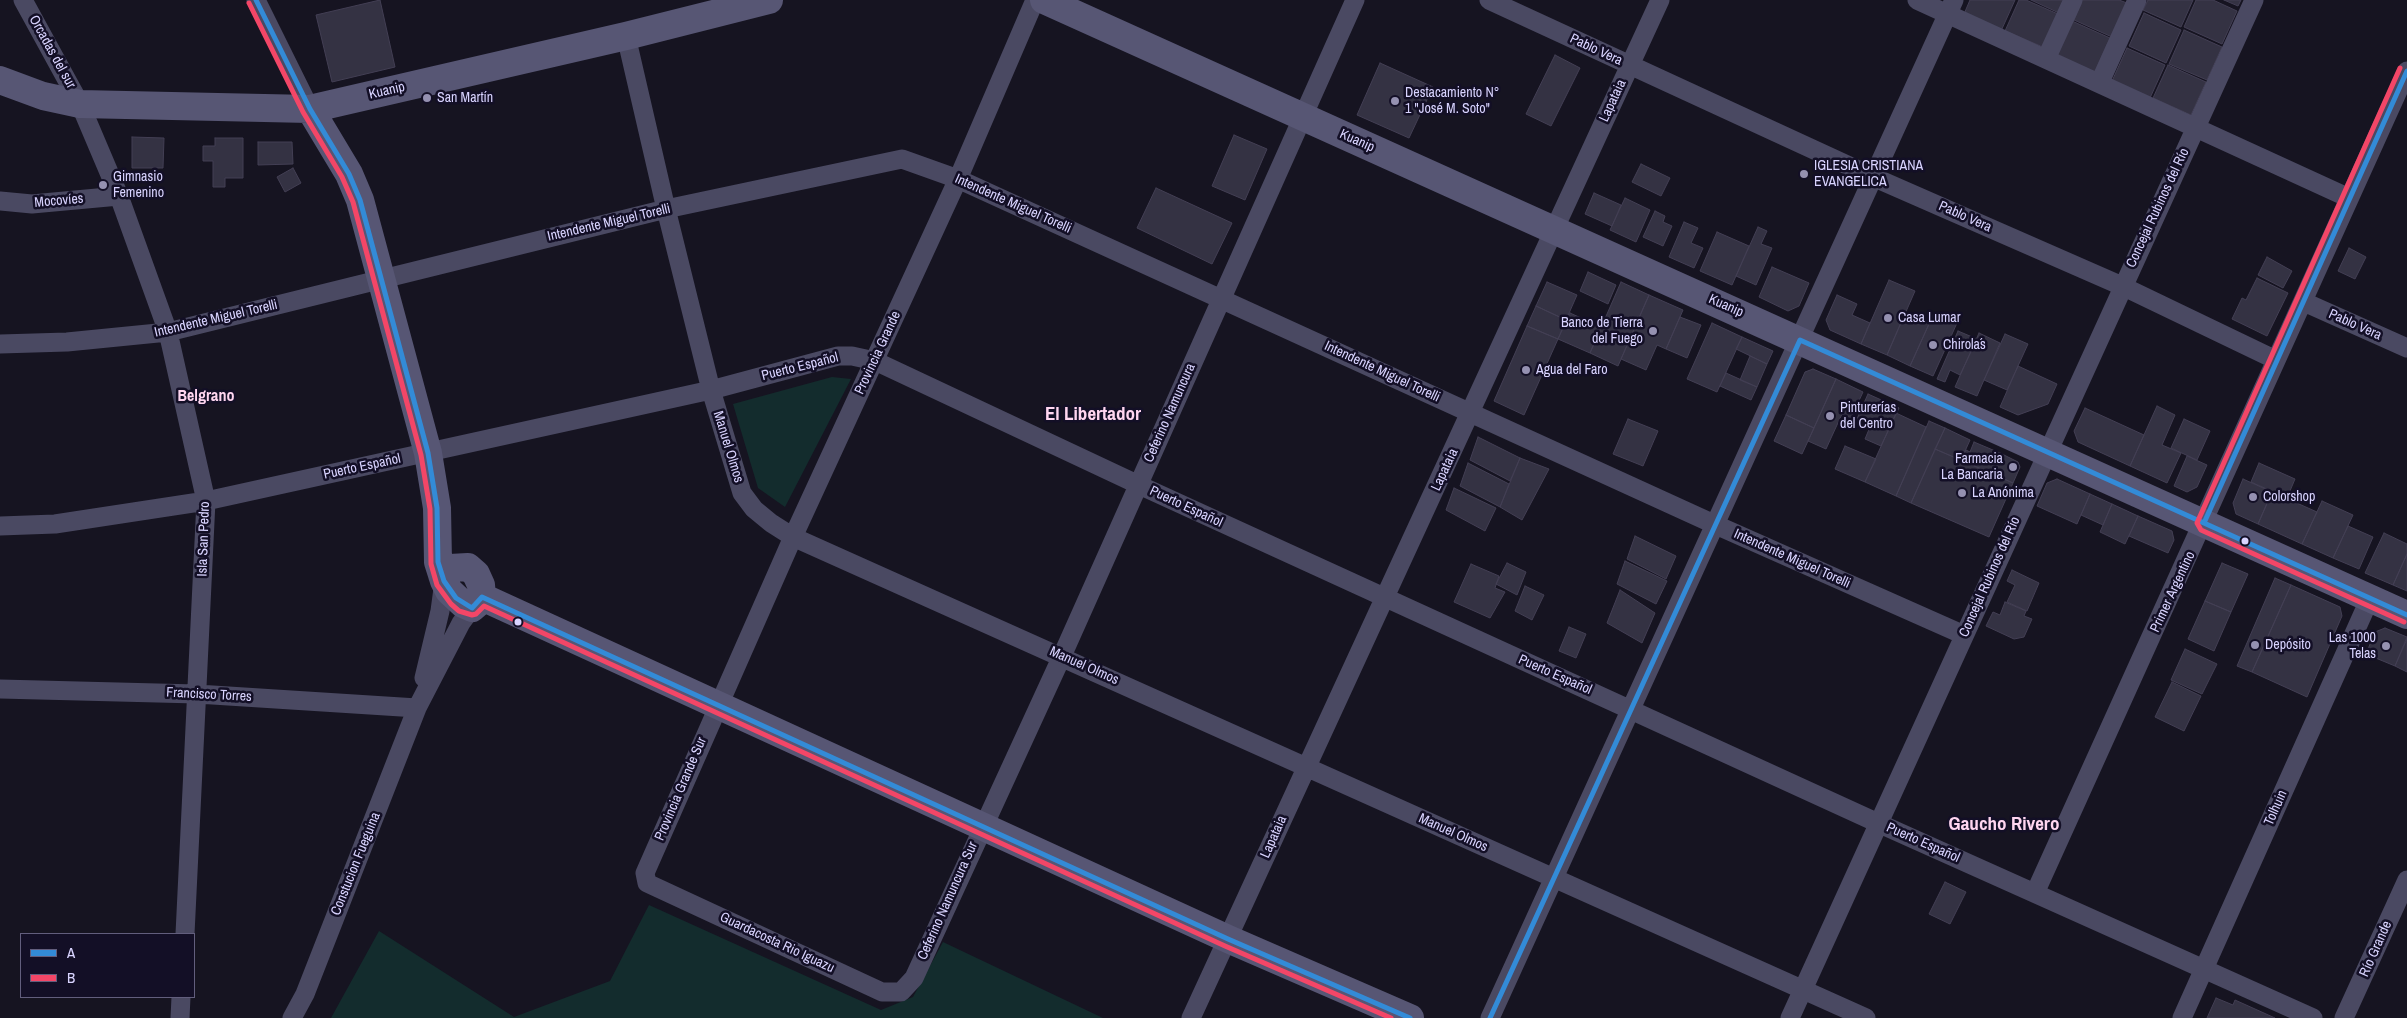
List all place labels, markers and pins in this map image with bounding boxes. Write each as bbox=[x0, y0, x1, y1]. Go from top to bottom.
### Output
place label: Destacamiento N° 1 "José M. Soto" bbox=[1405, 85, 1499, 118]
place label: San Martín bbox=[437, 90, 493, 106]
marker: San Martín bbox=[421, 92, 433, 104]
marker: Destacamiento N° 1 "José M. Soto" bbox=[1389, 95, 1401, 107]
place label: IGLESIA CRISTIANA EVANGELICA bbox=[1814, 158, 1923, 190]
marker: IGLESIA CRISTIANA EVANGELICA bbox=[1798, 168, 1810, 180]
place label: Gimnasio Femenino bbox=[113, 169, 164, 202]
marker: Gimnasio Femenino bbox=[97, 179, 109, 191]
place label: Casa Lumar bbox=[1898, 310, 1961, 326]
marker: Casa Lumar bbox=[1882, 312, 1894, 324]
place label: Banco de Tierra del Fuego bbox=[1561, 315, 1643, 348]
marker: Banco de Tierra del Fuego bbox=[1647, 325, 1659, 337]
place label: Chirola´s bbox=[1943, 337, 1986, 353]
marker: Chirola´s bbox=[1927, 339, 1939, 351]
place label: Agua del Faro bbox=[1536, 362, 1608, 378]
marker: Agua del Faro bbox=[1520, 364, 1532, 376]
place label: Pinturerías del Centro bbox=[1840, 400, 1896, 432]
marker: Pinturerías del Centro bbox=[1824, 410, 1836, 422]
place label: Farmacia La Bancaria bbox=[1941, 451, 2003, 484]
marker: Farmacia La Bancaria bbox=[2007, 461, 2019, 473]
place label: La Anónima bbox=[1972, 485, 2034, 501]
marker: La Anónima bbox=[1956, 487, 1968, 499]
place label: Colorshop bbox=[2263, 489, 2315, 505]
marker: Colorshop bbox=[2247, 491, 2259, 503]
unlabelled marker bbox=[2240, 536, 2250, 546]
unlabelled marker bbox=[513, 617, 523, 627]
place label: Las 1000 Telas bbox=[2329, 630, 2376, 662]
place label: Depósito bbox=[2265, 637, 2311, 653]
marker: Depósito bbox=[2249, 639, 2261, 651]
marker: Las 1000 Telas bbox=[2380, 640, 2392, 652]

